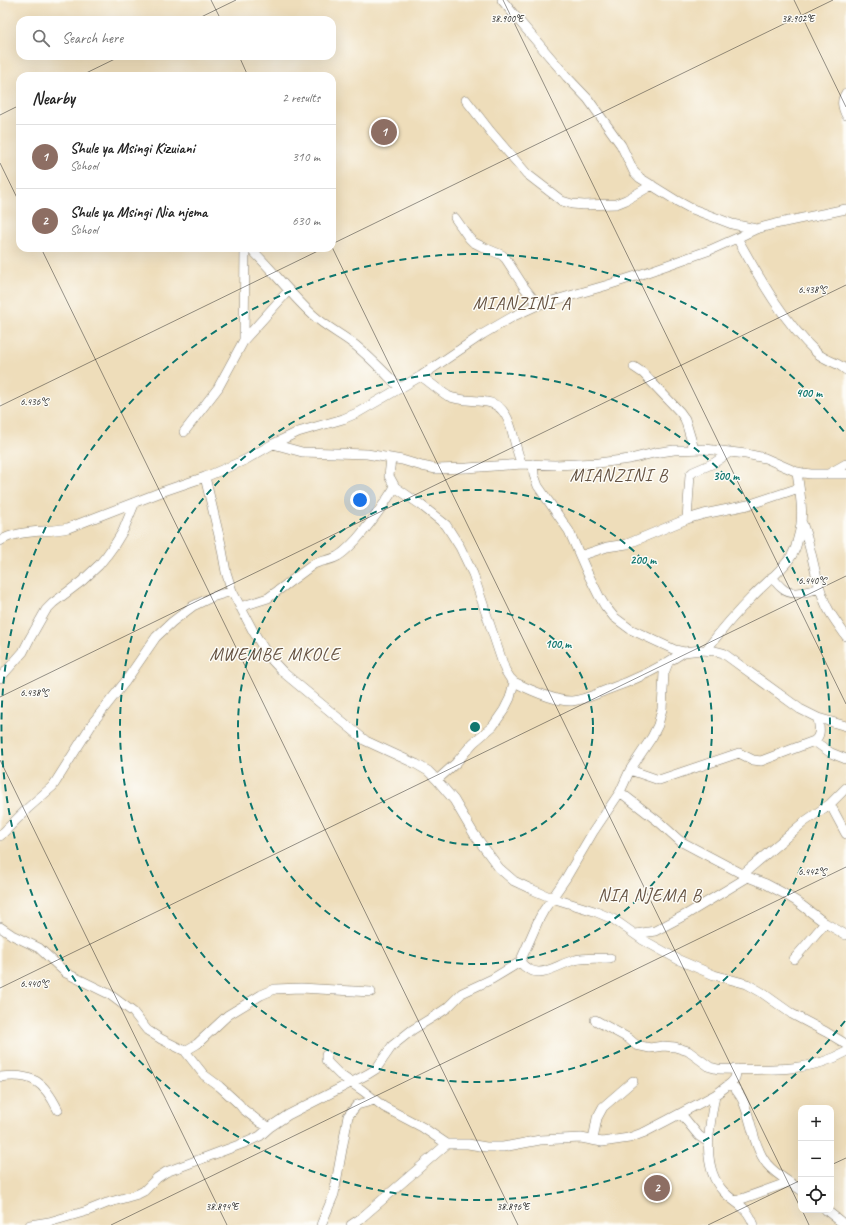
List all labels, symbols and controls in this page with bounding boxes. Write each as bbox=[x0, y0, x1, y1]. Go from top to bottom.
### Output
text: 38.900°E bbox=[491, 12, 525, 25]
text: 38.902°E bbox=[782, 12, 816, 25]
search box bbox=[16, 16, 336, 60]
icon: search bbox=[30, 27, 52, 49]
text: Search here bbox=[62, 29, 123, 48]
text: Nearby bbox=[32, 88, 75, 109]
text: 2 results bbox=[282, 90, 320, 106]
pin: 1 bbox=[371, 117, 397, 147]
text: Shule ya Msingi Kizuiani bbox=[70, 139, 195, 158]
text: 1 bbox=[42, 149, 48, 165]
text: 310 m bbox=[292, 149, 320, 165]
text: School bbox=[70, 158, 98, 174]
text: Shule ya Msingi Nia njema bbox=[70, 203, 207, 222]
text: 2 bbox=[42, 213, 48, 229]
text: 630 m bbox=[292, 213, 320, 229]
text: School bbox=[70, 222, 98, 238]
text: 6.438°S bbox=[798, 283, 828, 296]
district label: MIANZINI A bbox=[473, 292, 571, 314]
text: 400 m bbox=[796, 385, 823, 401]
text: 6.436°S bbox=[20, 395, 50, 408]
district label: MIANZINI B bbox=[570, 464, 669, 486]
text: 300 m bbox=[713, 468, 740, 484]
your location bbox=[350, 490, 370, 510]
text: 200 m bbox=[630, 552, 657, 568]
text: 6.440°S bbox=[798, 574, 828, 587]
text: 100 m bbox=[545, 636, 572, 652]
district label: MWEMBE MKOLE bbox=[210, 643, 342, 665]
text: 6.438°S bbox=[20, 686, 50, 699]
centre of rings bbox=[468, 720, 482, 734]
text: 6.442°S bbox=[798, 865, 828, 878]
district label: NIA NJEMA B bbox=[598, 884, 703, 906]
text: 6.440°S bbox=[20, 977, 50, 990]
map controls bbox=[798, 1105, 834, 1213]
button: + bbox=[798, 1105, 834, 1141]
button: − bbox=[798, 1141, 834, 1177]
pin: 2 bbox=[644, 1173, 670, 1203]
button: locate bbox=[798, 1177, 834, 1213]
text: 38.894°E bbox=[206, 1200, 240, 1213]
text: 38.896°E bbox=[497, 1200, 531, 1213]

